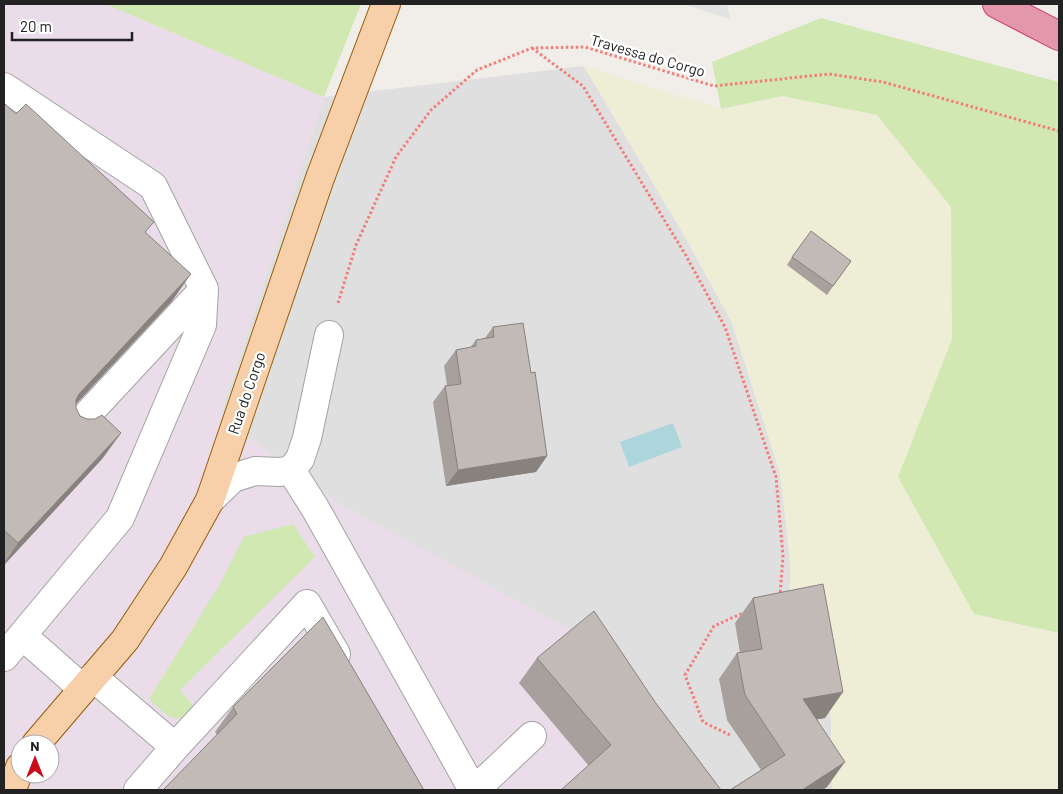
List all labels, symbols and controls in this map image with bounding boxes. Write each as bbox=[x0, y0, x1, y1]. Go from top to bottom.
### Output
scale bar bbox=[12, 10, 132, 42]
text: 20 m bbox=[20, 17, 52, 35]
street label: Travessa do Corgo bbox=[589, 30, 707, 80]
street label: Rua do Corgo bbox=[223, 349, 269, 437]
north arrow bbox=[10, 734, 60, 784]
text: N bbox=[30, 737, 40, 754]

